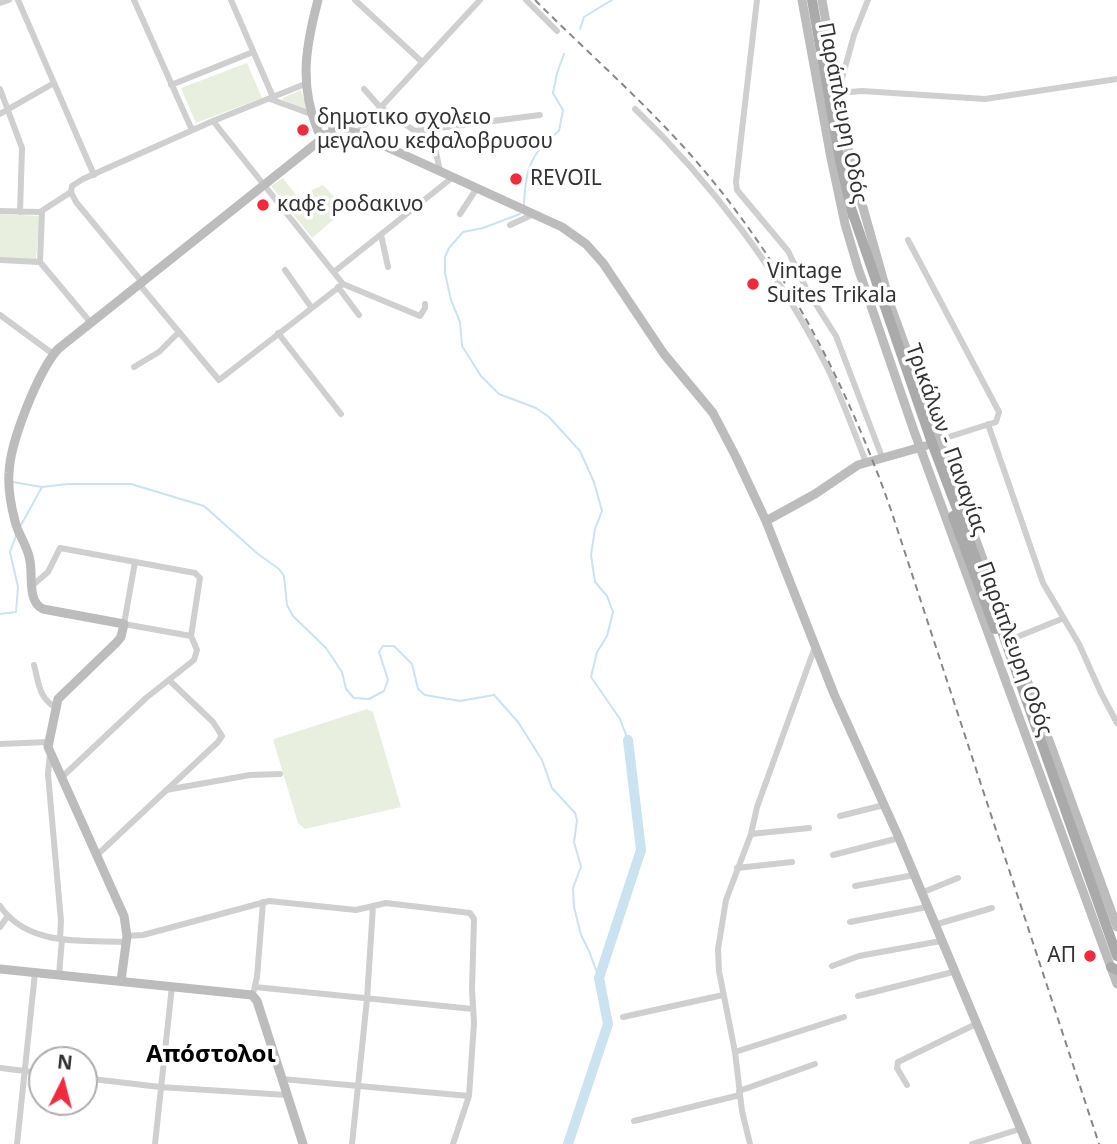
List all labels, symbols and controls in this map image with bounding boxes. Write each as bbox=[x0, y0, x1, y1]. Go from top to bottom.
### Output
street label: Παράπλευρη Οδός bbox=[812, 21, 872, 205]
place label: δημοτικο σχολειο μεγαλου κεφαλοβρυσου bbox=[317, 105, 553, 155]
marker: δημοτικο σχολειο μεγαλου κεφαλοβρυσου bbox=[295, 122, 311, 138]
place label: REVOIL bbox=[530, 166, 602, 192]
marker: REVOIL bbox=[508, 171, 524, 187]
place label: καφε ροδακινο bbox=[277, 192, 423, 218]
marker: καφε ροδακινο bbox=[255, 197, 271, 213]
place label: Vintage Suites Trikala bbox=[767, 259, 897, 309]
marker: Vintage Suites Trikala bbox=[745, 276, 761, 292]
street label: Τρικάλων - Παναγίας bbox=[900, 341, 992, 539]
street label: Παράπλευρη Οδός bbox=[971, 558, 1057, 740]
place label: ΑΠ bbox=[1047, 943, 1076, 969]
marker: ΑΠ bbox=[1082, 948, 1098, 964]
district label: Απόστολοι bbox=[146, 1041, 276, 1069]
north arrow bbox=[28, 1046, 98, 1116]
text: N bbox=[56, 1048, 74, 1076]

